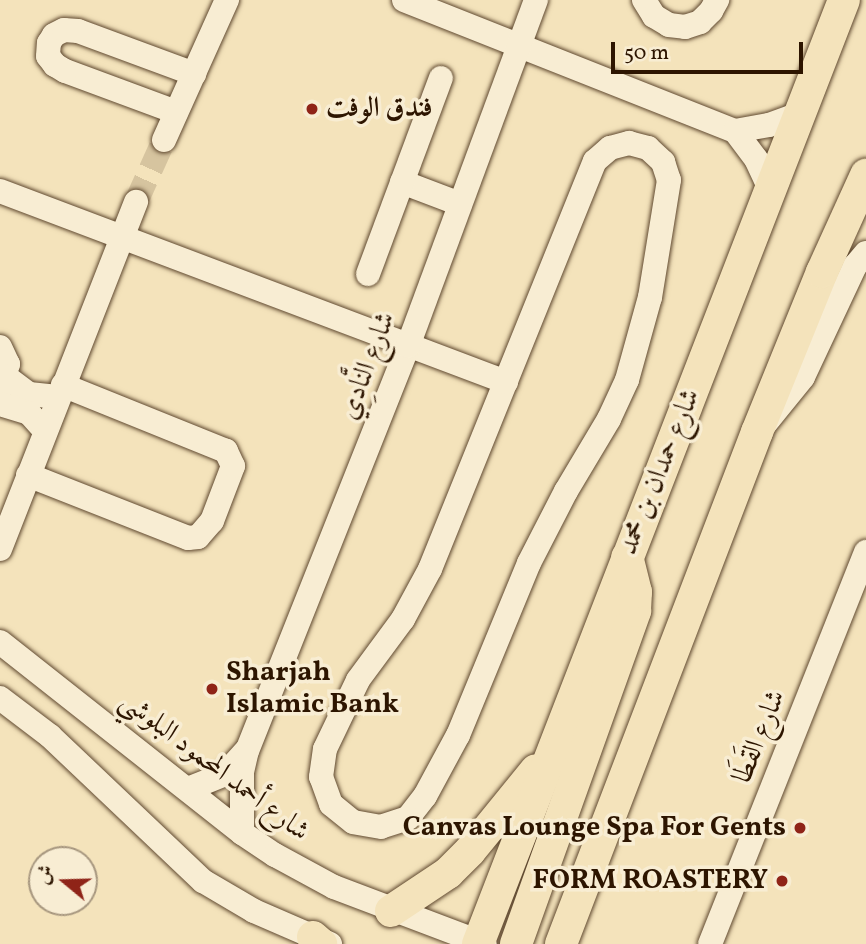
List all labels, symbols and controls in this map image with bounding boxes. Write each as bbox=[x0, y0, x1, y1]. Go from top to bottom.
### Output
scale bar bbox=[614, 28, 806, 72]
text: 50 m bbox=[624, 39, 669, 68]
place label: فندق الوفت bbox=[326, 92, 433, 126]
marker: فندق الوفت bbox=[304, 101, 320, 117]
street label: شارع النَّادِي bbox=[332, 308, 404, 424]
street label: شارع حمدان بن محمد bbox=[612, 384, 708, 560]
place label: Sharjah Islamic Bank bbox=[226, 656, 399, 722]
marker: Sharjah Islamic Bank bbox=[204, 681, 220, 697]
street label: شارع أحمد المحمود البلوشي bbox=[113, 685, 315, 849]
street label: شارع القَطَا bbox=[726, 685, 794, 789]
place label: Canvas Lounge Spa For Gents bbox=[403, 811, 786, 845]
marker: Canvas Lounge Spa For Gents bbox=[792, 820, 808, 836]
north arrow bbox=[28, 846, 98, 916]
text: ش bbox=[30, 862, 60, 888]
place label: FORM ROASTERY bbox=[532, 864, 768, 898]
marker: FORM ROASTERY bbox=[774, 873, 790, 889]

